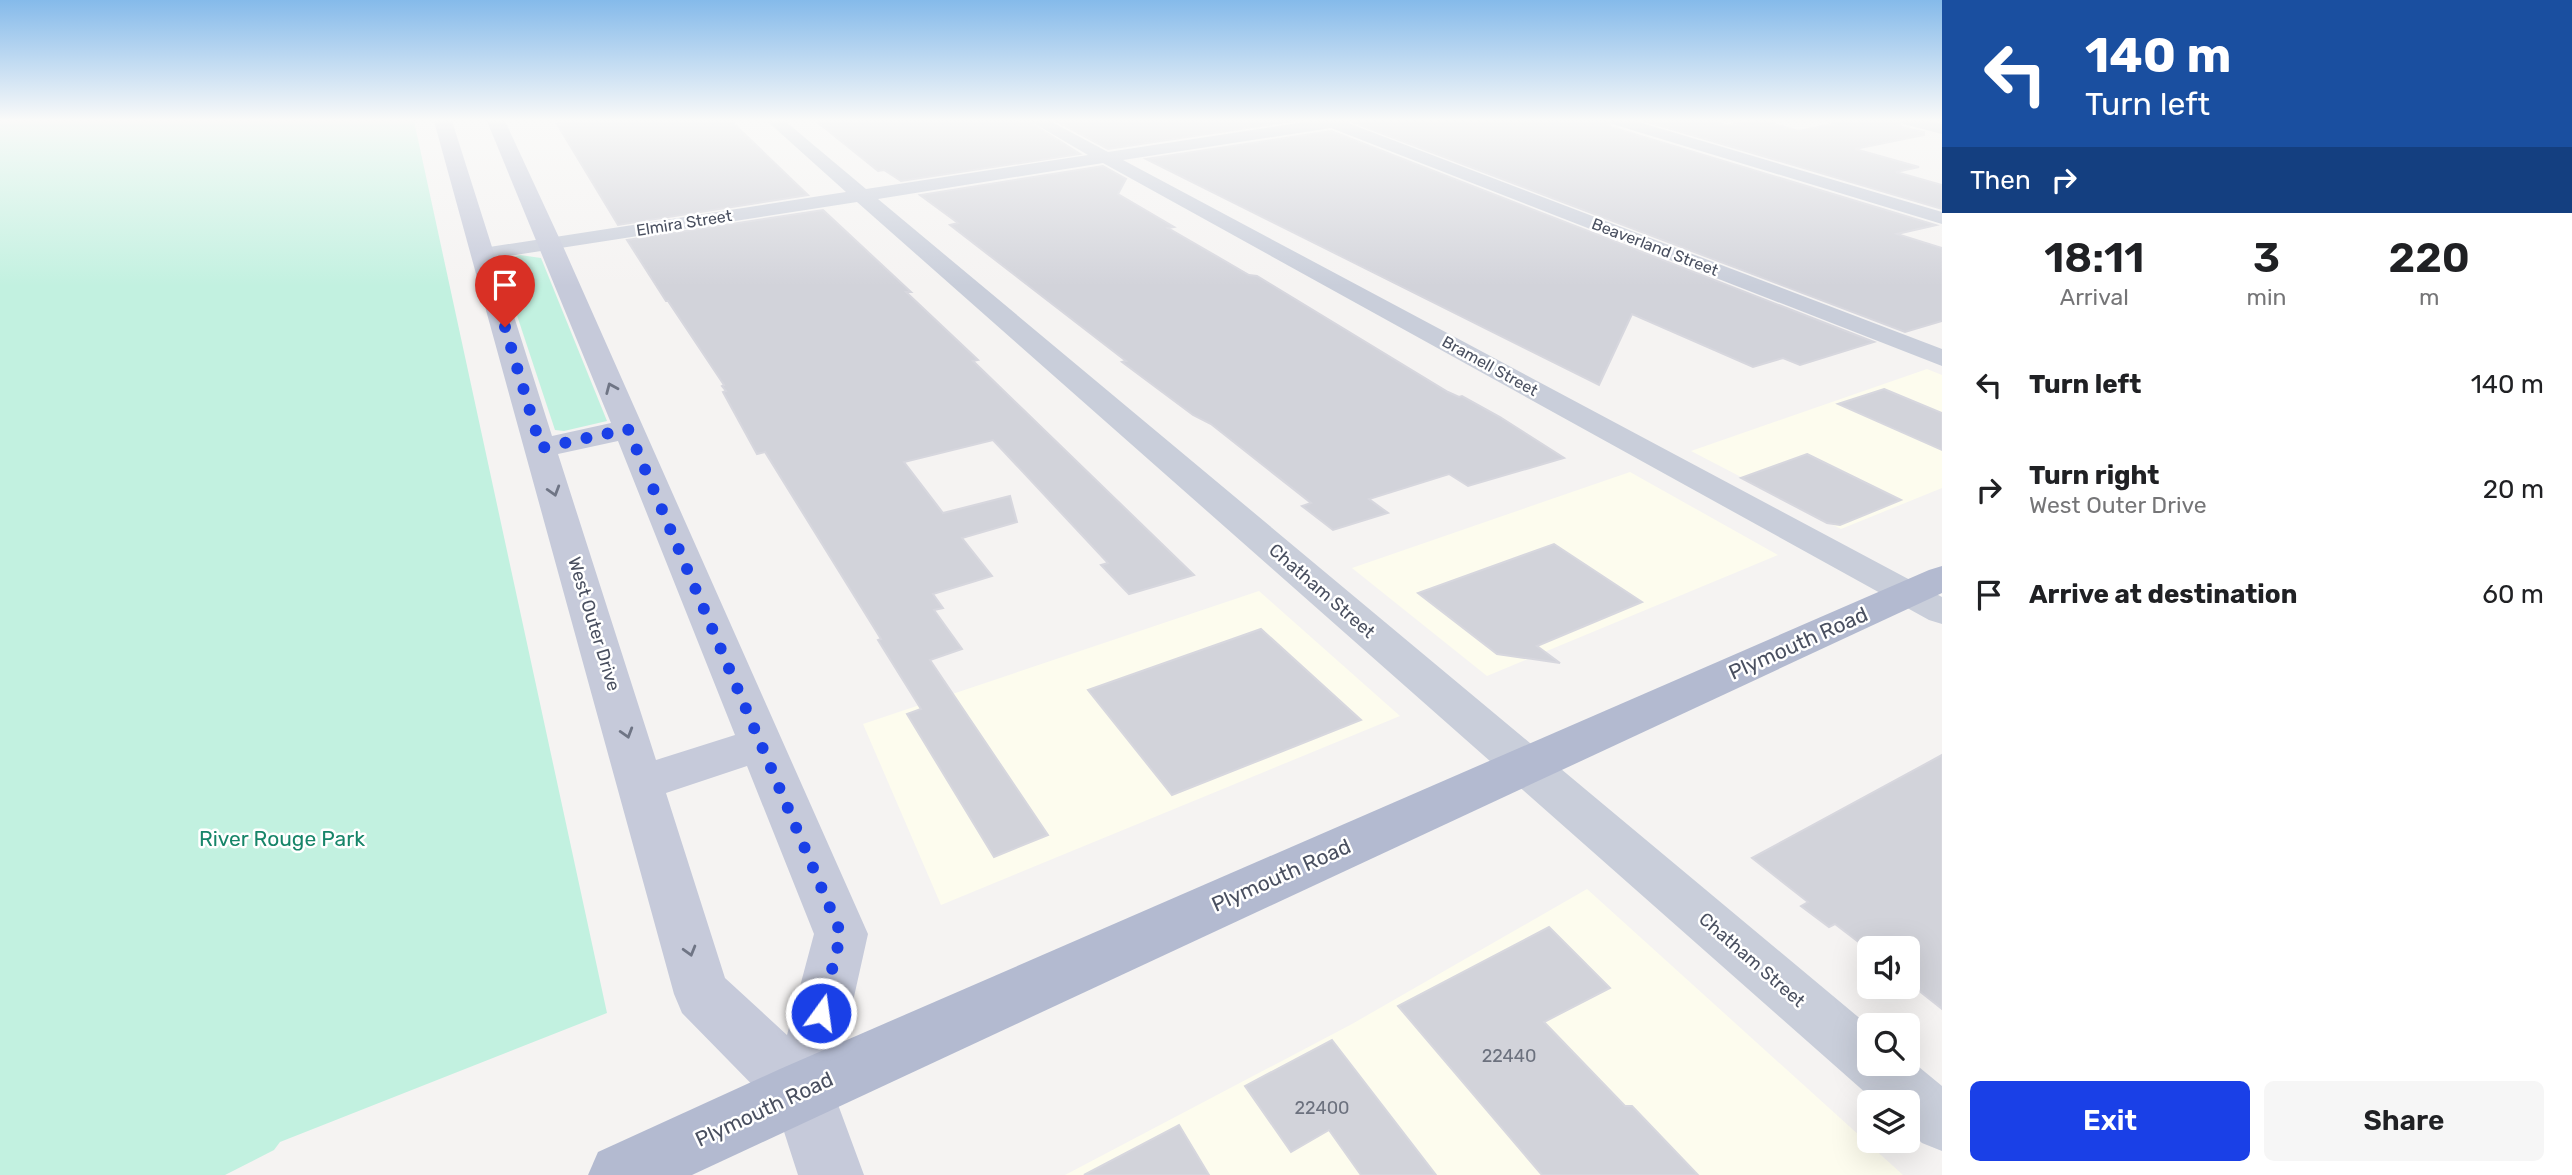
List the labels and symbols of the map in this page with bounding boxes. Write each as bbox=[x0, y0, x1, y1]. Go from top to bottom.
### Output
street label: Elmira Street bbox=[635, 206, 733, 240]
street label: Beaverland Street bbox=[1589, 214, 1721, 280]
pin bbox=[475, 255, 535, 327]
street label: Bramell Street bbox=[1439, 332, 1541, 400]
one-way arrow bbox=[605, 382, 619, 395]
one-way arrow bbox=[546, 485, 561, 497]
street label: Chatham Street bbox=[1265, 539, 1379, 643]
street label: West Outer Drive bbox=[563, 554, 625, 694]
street label: Plymouth Road bbox=[1725, 601, 1871, 685]
one-way arrow bbox=[618, 727, 633, 739]
park label: River Rouge Park bbox=[199, 826, 365, 851]
street label: Plymouth Road bbox=[1208, 833, 1354, 917]
street label: Chatham Street bbox=[1695, 908, 1809, 1012]
one-way arrow bbox=[681, 945, 696, 957]
position arrow bbox=[784, 976, 858, 1050]
house number: 22440 bbox=[1482, 1045, 1536, 1067]
street label: Plymouth Road bbox=[691, 1066, 837, 1152]
house number: 22400 bbox=[1295, 1097, 1350, 1119]

